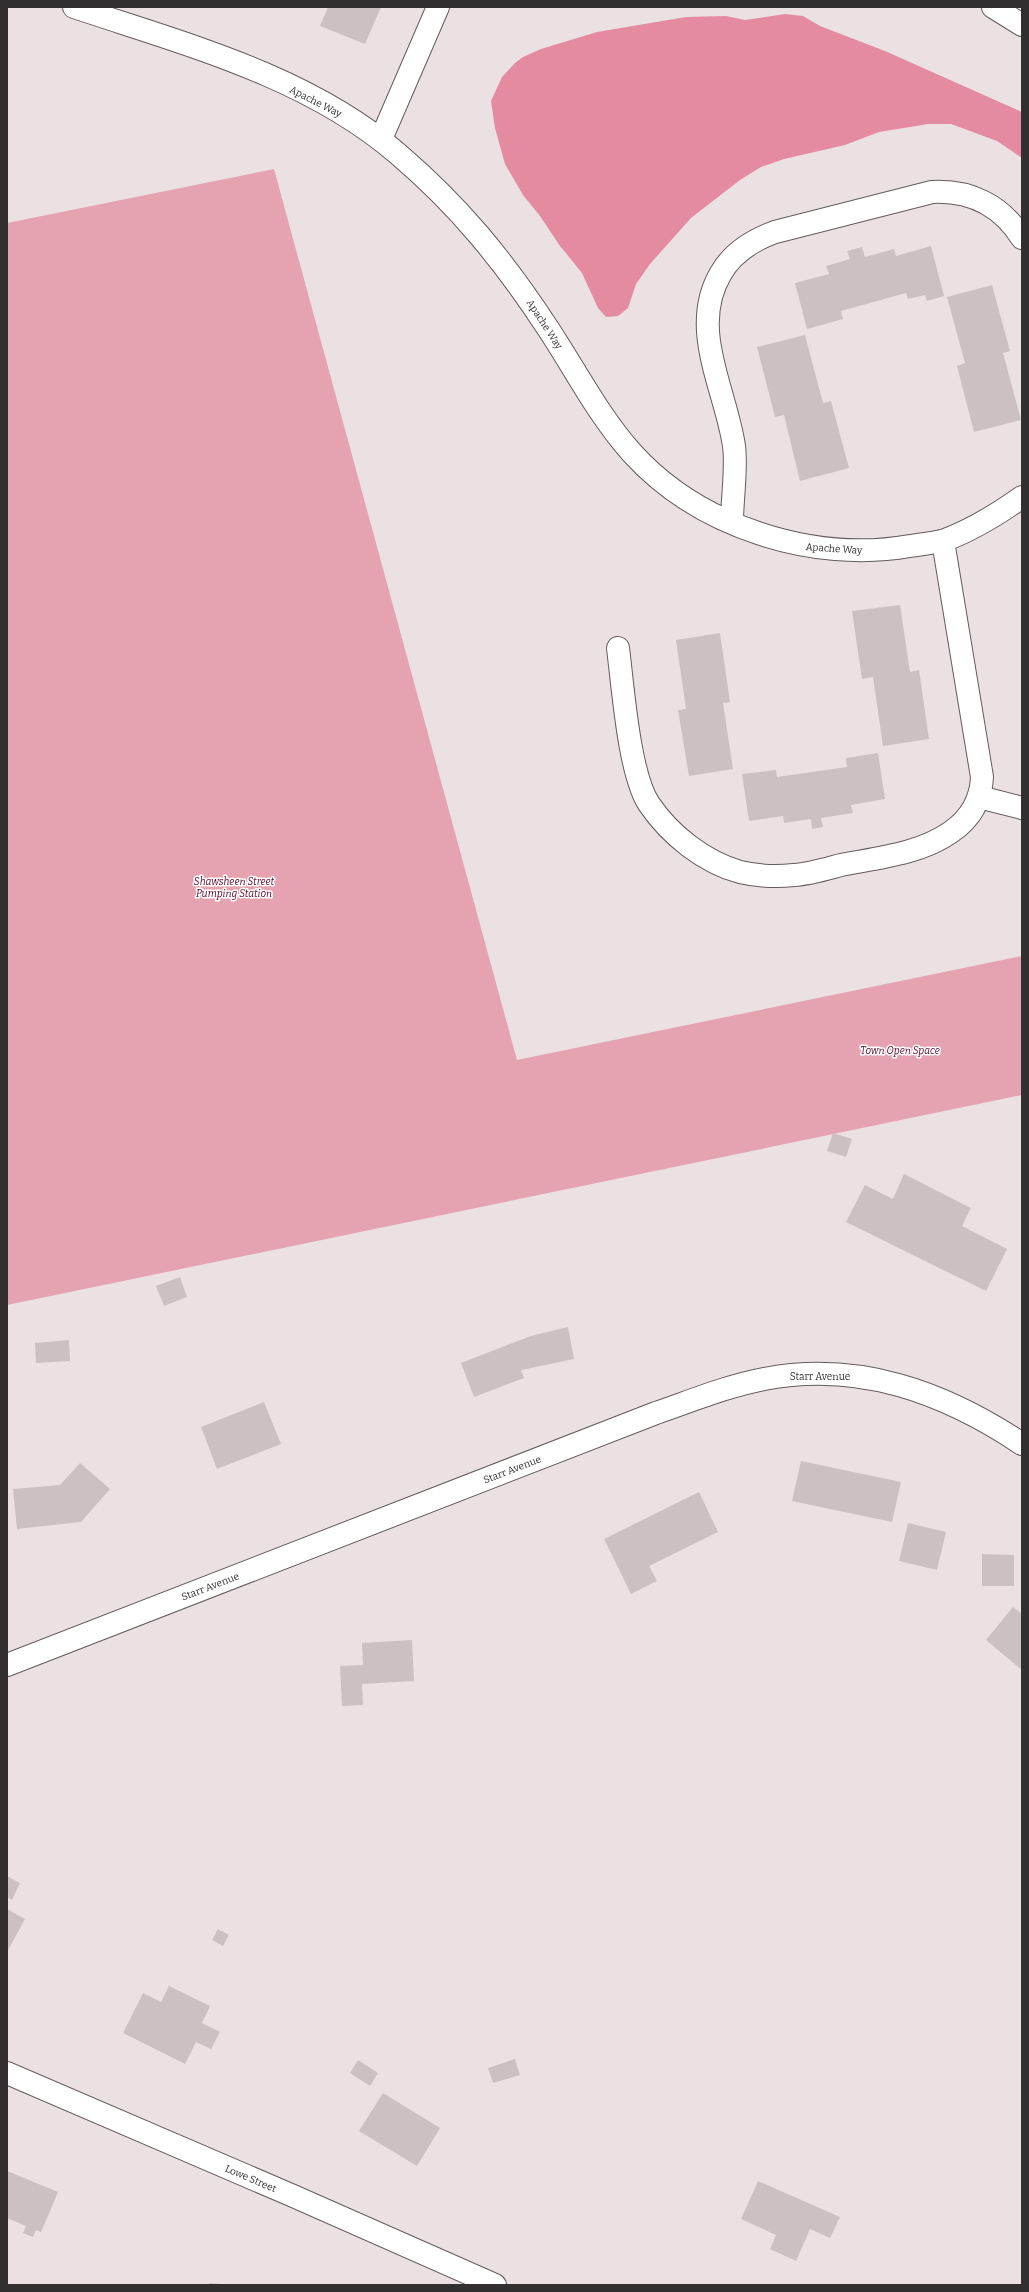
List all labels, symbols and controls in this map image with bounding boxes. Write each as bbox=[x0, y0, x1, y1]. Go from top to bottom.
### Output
street label: Apache Way bbox=[288, 84, 344, 120]
street label: Apache Way bbox=[524, 297, 565, 352]
street label: Apache Way bbox=[805, 541, 863, 557]
park label: Shawsheen Street Pumping Station bbox=[194, 876, 275, 900]
park label: Town Open Space bbox=[860, 1045, 940, 1057]
street label: Starr Avenue bbox=[790, 1371, 850, 1383]
street label: Starr Avenue bbox=[482, 1453, 543, 1486]
street label: Starr Avenue bbox=[180, 1570, 241, 1603]
street label: Lowe Street bbox=[223, 2163, 278, 2195]

